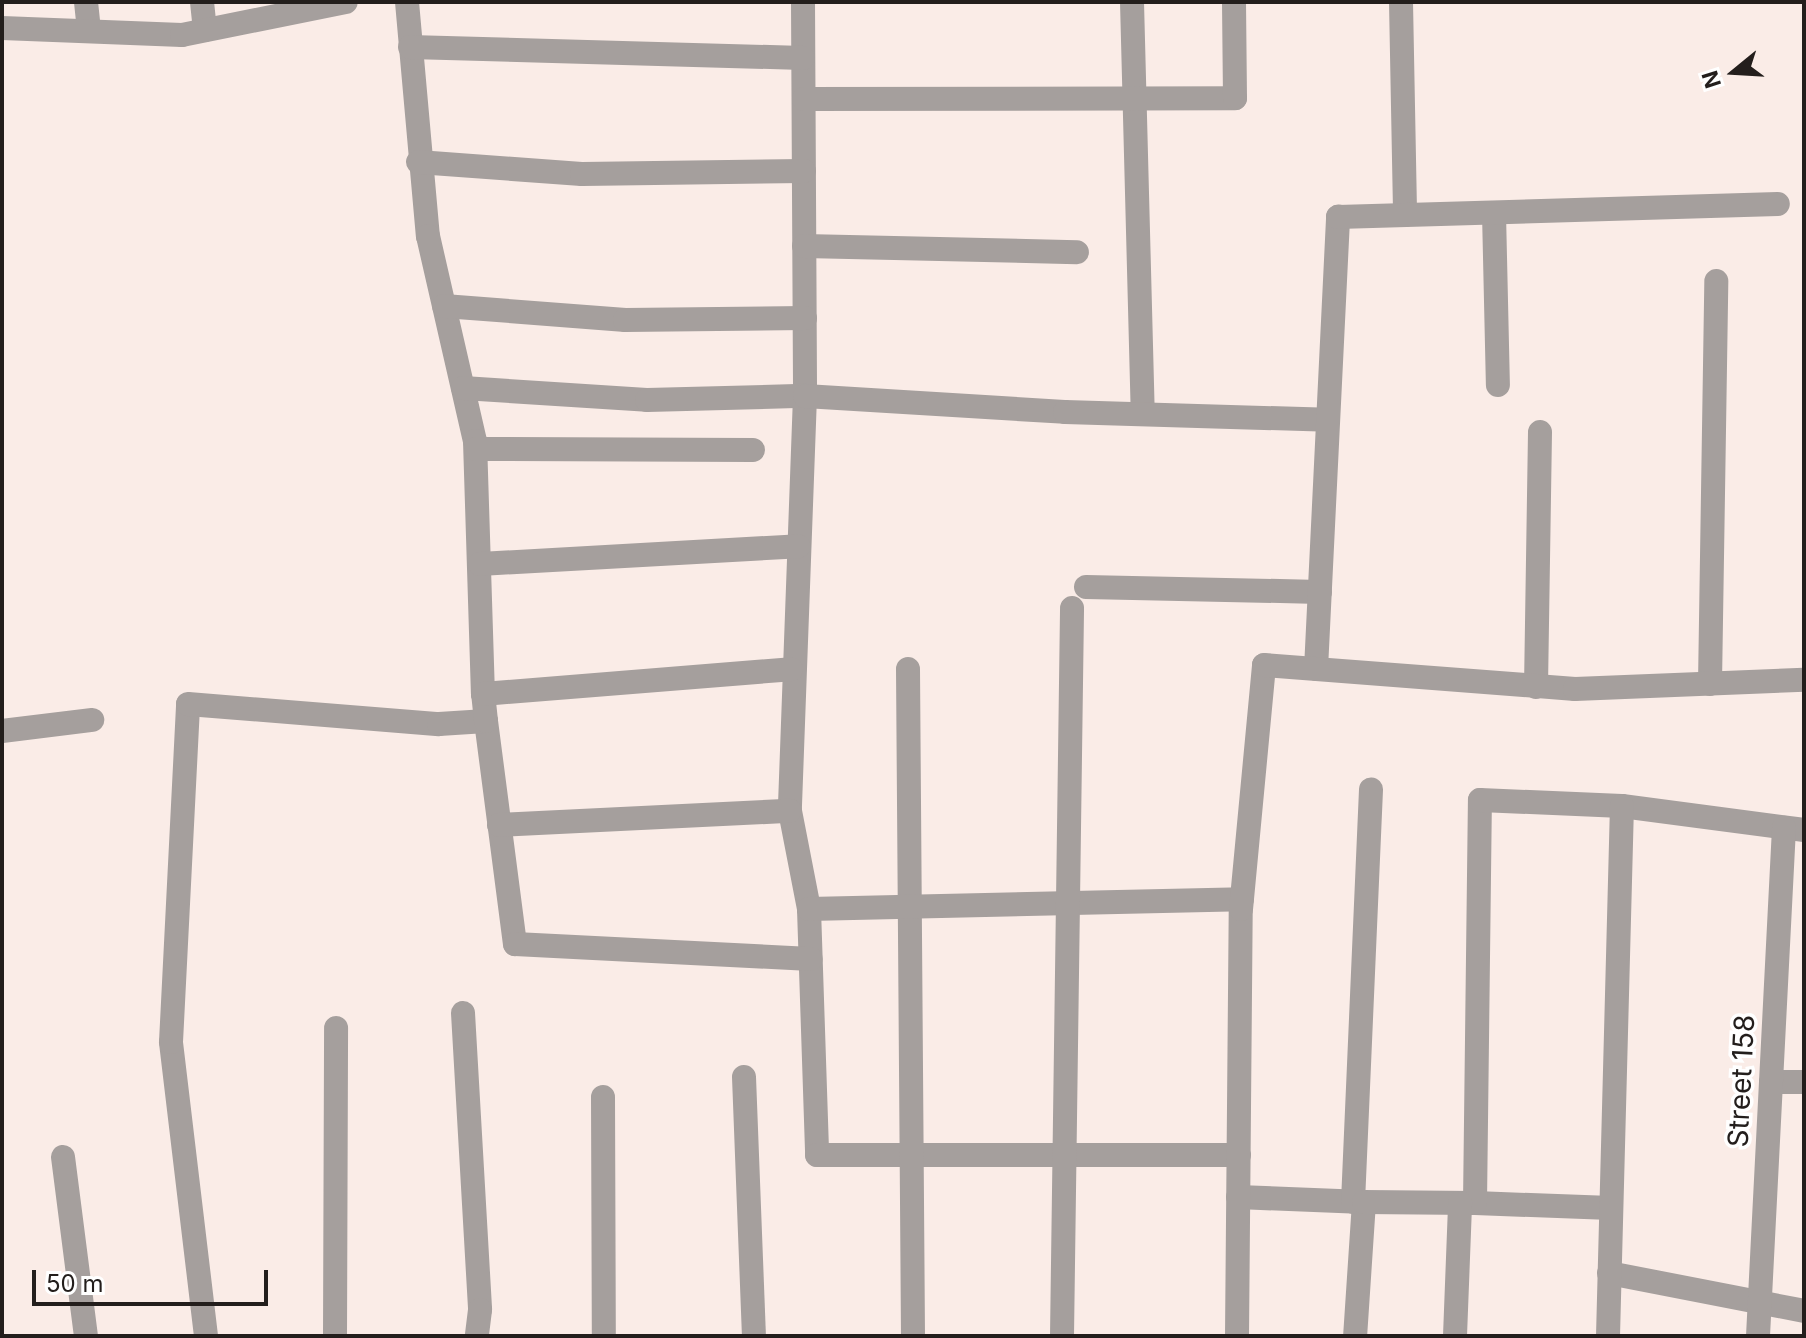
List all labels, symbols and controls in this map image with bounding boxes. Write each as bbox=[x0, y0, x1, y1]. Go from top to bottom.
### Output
north arrow bbox=[1694, 32, 1774, 112]
text: N bbox=[1696, 67, 1726, 91]
street label: Street 158 bbox=[1721, 1014, 1761, 1148]
scale bar bbox=[36, 1254, 272, 1304]
text: 50 m bbox=[46, 1269, 104, 1298]

